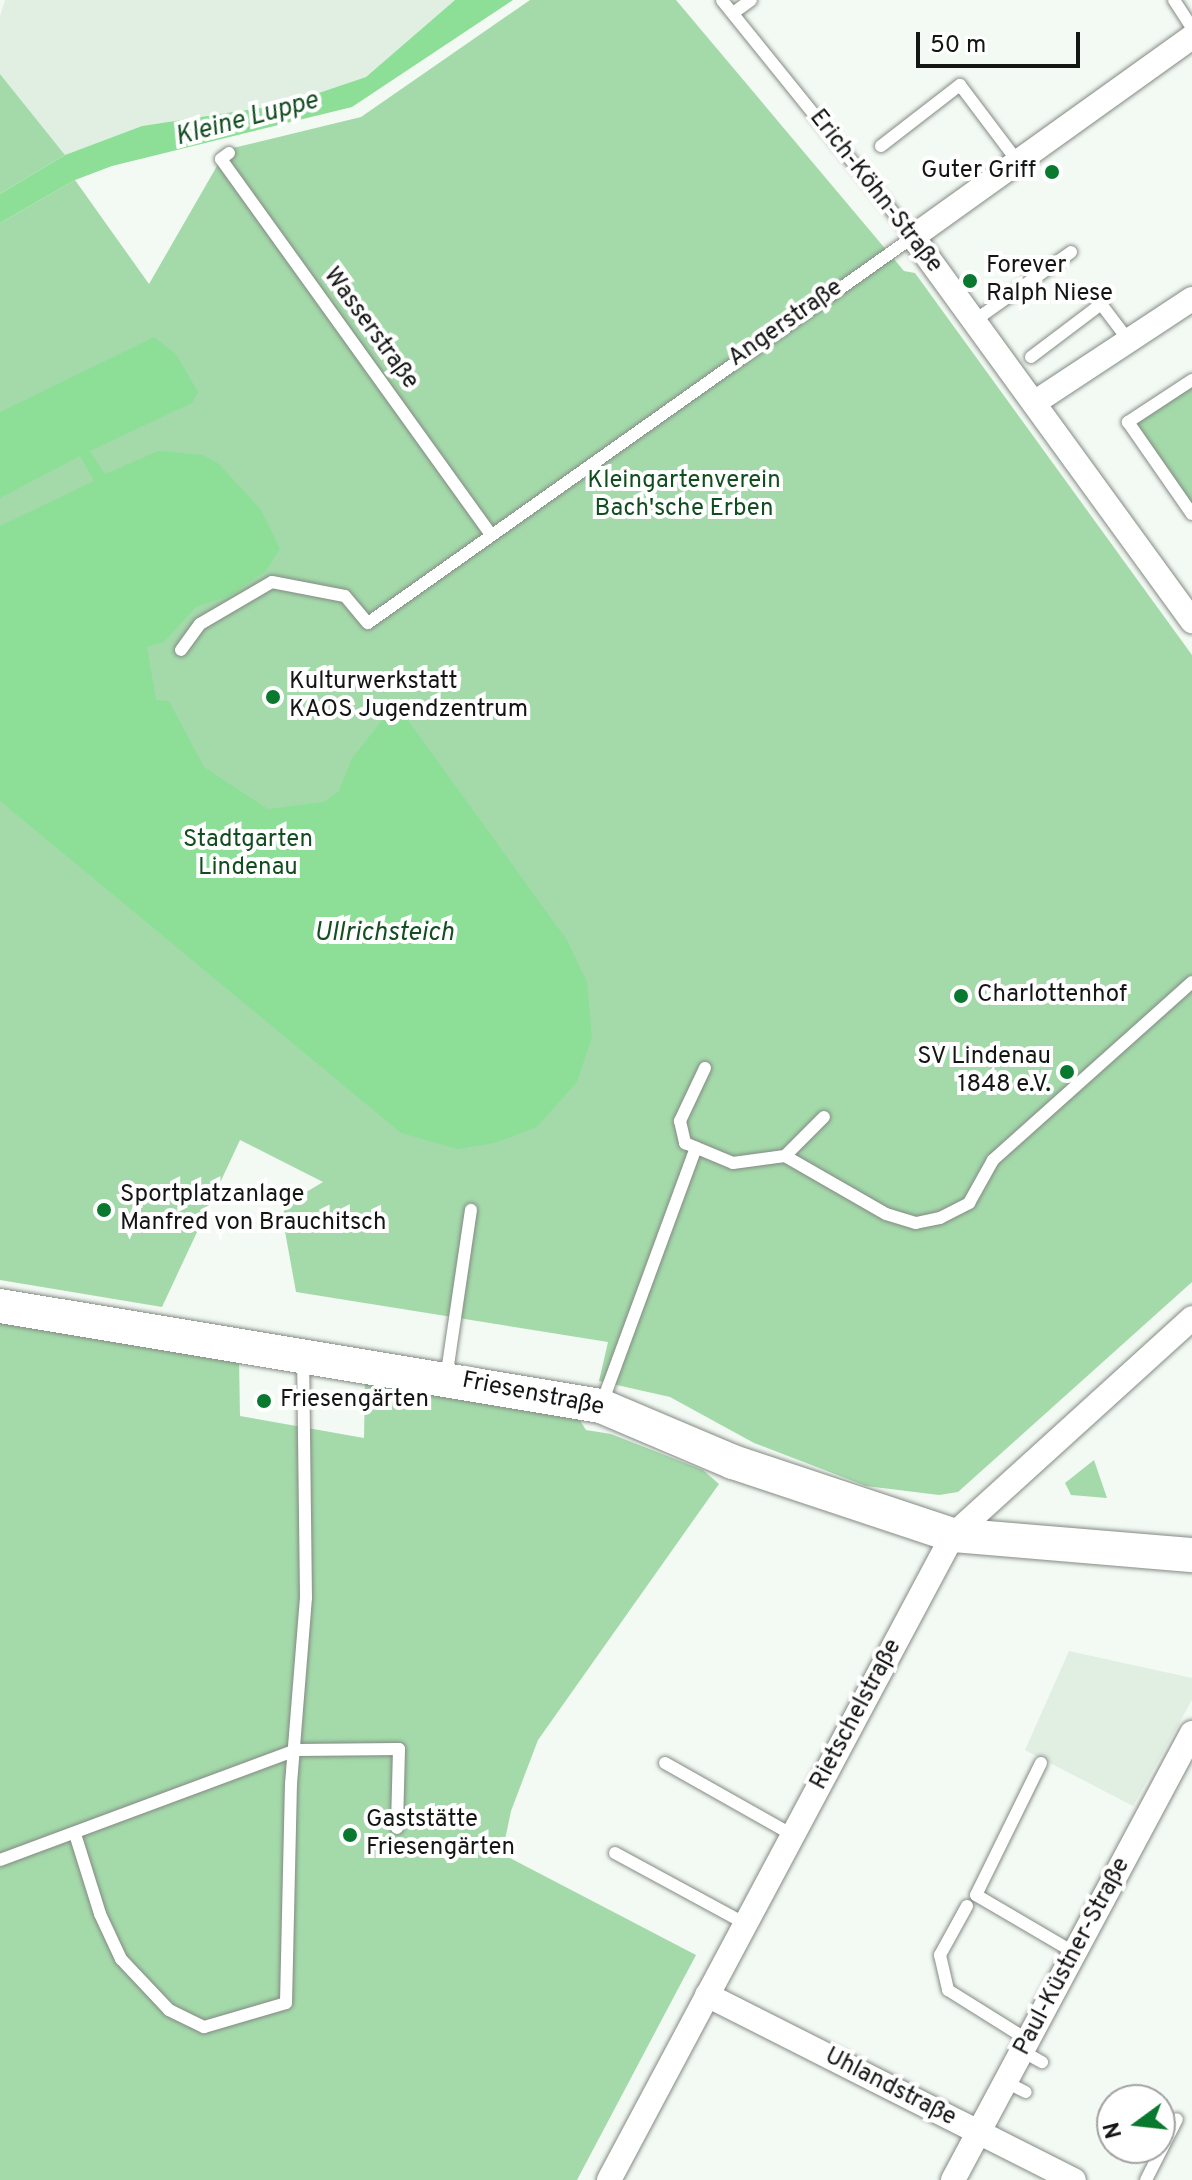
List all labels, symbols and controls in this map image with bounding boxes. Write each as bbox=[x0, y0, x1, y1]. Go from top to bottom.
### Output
scale bar bbox=[920, 16, 1084, 66]
text: 50 m bbox=[930, 31, 986, 61]
water label: Kleine Luppe bbox=[172, 86, 322, 154]
street label: Erich-Köhn-Straße bbox=[802, 105, 948, 279]
place label: Guter Griff bbox=[921, 158, 1036, 186]
marker: Guter Griff bbox=[1043, 163, 1061, 181]
place label: Forever Ralph Niese bbox=[986, 253, 1113, 309]
street label: Wasserstraße bbox=[316, 263, 424, 395]
marker: Forever Ralph Niese bbox=[961, 272, 979, 290]
street label: Angerstraße bbox=[723, 274, 849, 374]
park label: Kleingartenverein Bach'sche Erben bbox=[587, 468, 781, 524]
place label: Kulturwerkstatt KAOS Jugendzentrum bbox=[289, 669, 528, 725]
marker: Kulturwerkstatt KAOS Jugendzentrum bbox=[264, 688, 282, 706]
park label: Stadtgarten Lindenau bbox=[183, 827, 313, 883]
water label: Ullrichsteich bbox=[314, 918, 454, 950]
place label: Charlottenhof bbox=[977, 982, 1127, 1010]
marker: Charlottenhof bbox=[952, 987, 970, 1005]
place label: SV Lindenau 1848 e.V. bbox=[916, 1044, 1051, 1100]
marker: SV Lindenau 1848 e.V. bbox=[1058, 1063, 1076, 1081]
place label: Sportplatzanlage Manfred von Brauchitsch bbox=[120, 1182, 386, 1238]
marker: Sportplatzanlage Manfred von Brauchitsch bbox=[95, 1201, 113, 1219]
street label: Friesenstraße bbox=[460, 1367, 606, 1423]
place label: Friesengärten bbox=[280, 1387, 429, 1415]
marker: Friesengärten bbox=[255, 1392, 273, 1410]
street label: Rietschelstraße bbox=[805, 1635, 909, 1795]
place label: Gaststätte Friesengärten bbox=[366, 1807, 515, 1863]
marker: Gaststätte Friesengärten bbox=[341, 1826, 359, 1844]
street label: Paul-Küstner-Straße bbox=[1009, 1853, 1137, 2061]
street label: Uhlandstraße bbox=[820, 2043, 960, 2133]
north arrow bbox=[1096, 2084, 1176, 2164]
text: N bbox=[1099, 2119, 1129, 2141]

